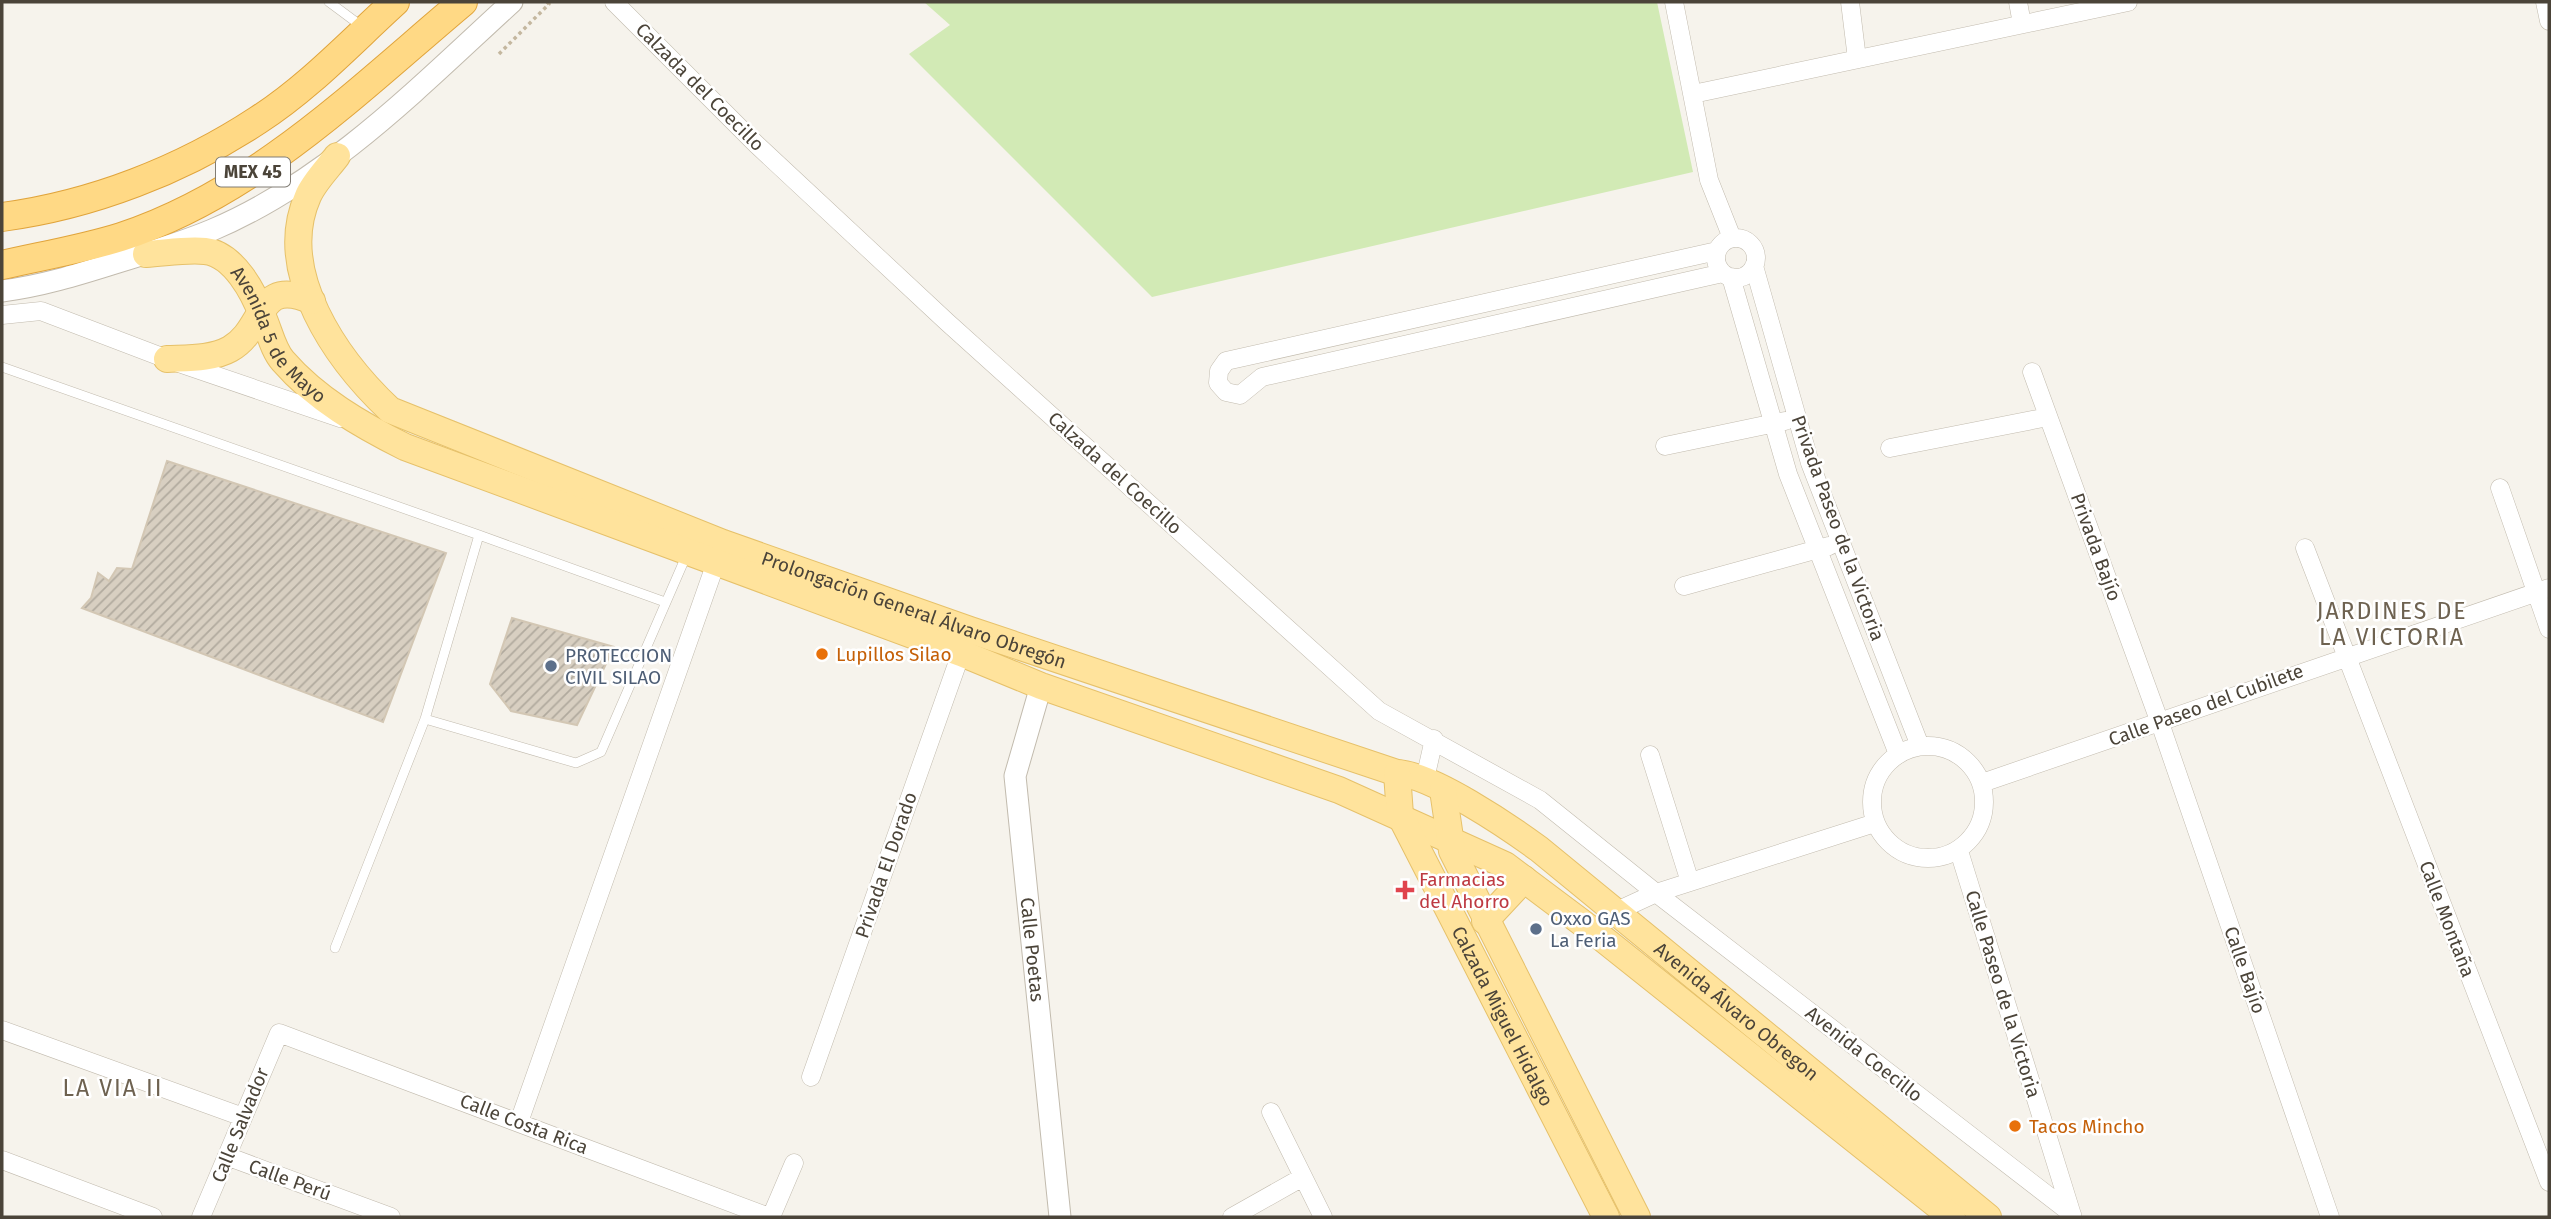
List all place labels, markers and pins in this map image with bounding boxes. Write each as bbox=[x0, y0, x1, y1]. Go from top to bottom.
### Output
place label: Lupillos Silao bbox=[836, 643, 952, 666]
place label: PROTECCION CIVIL SILAO bbox=[565, 644, 672, 689]
marker: Lupillos Silao bbox=[814, 646, 830, 662]
marker: PROTECCION CIVIL SILAO bbox=[543, 658, 559, 674]
place label: Farmacias del Ahorro bbox=[1419, 868, 1510, 913]
marker: Farmacias del Ahorro bbox=[1397, 882, 1413, 898]
place label: Oxxo GAS La Feria bbox=[1550, 907, 1631, 952]
marker: Oxxo GAS La Feria bbox=[1528, 921, 1544, 937]
place label: Tacos Mincho bbox=[2029, 1115, 2145, 1138]
marker: Tacos Mincho bbox=[2007, 1118, 2023, 1134]

